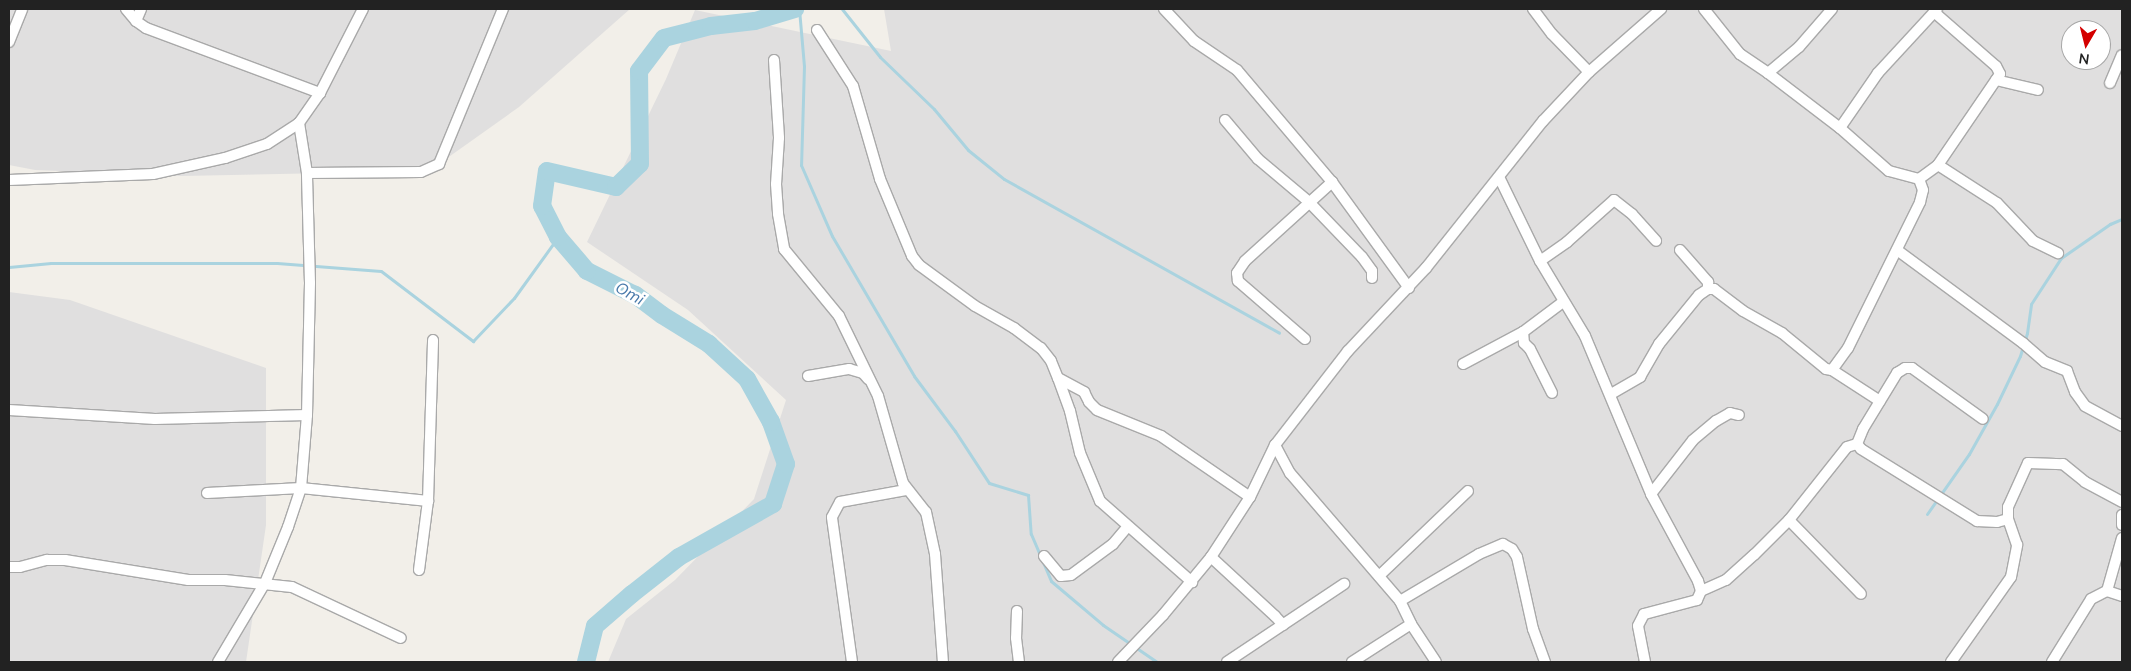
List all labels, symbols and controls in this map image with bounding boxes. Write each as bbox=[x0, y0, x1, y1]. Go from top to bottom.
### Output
north arrow bbox=[2061, 20, 2111, 70]
text: N bbox=[2078, 49, 2091, 69]
water label: Omi bbox=[612, 277, 648, 309]

